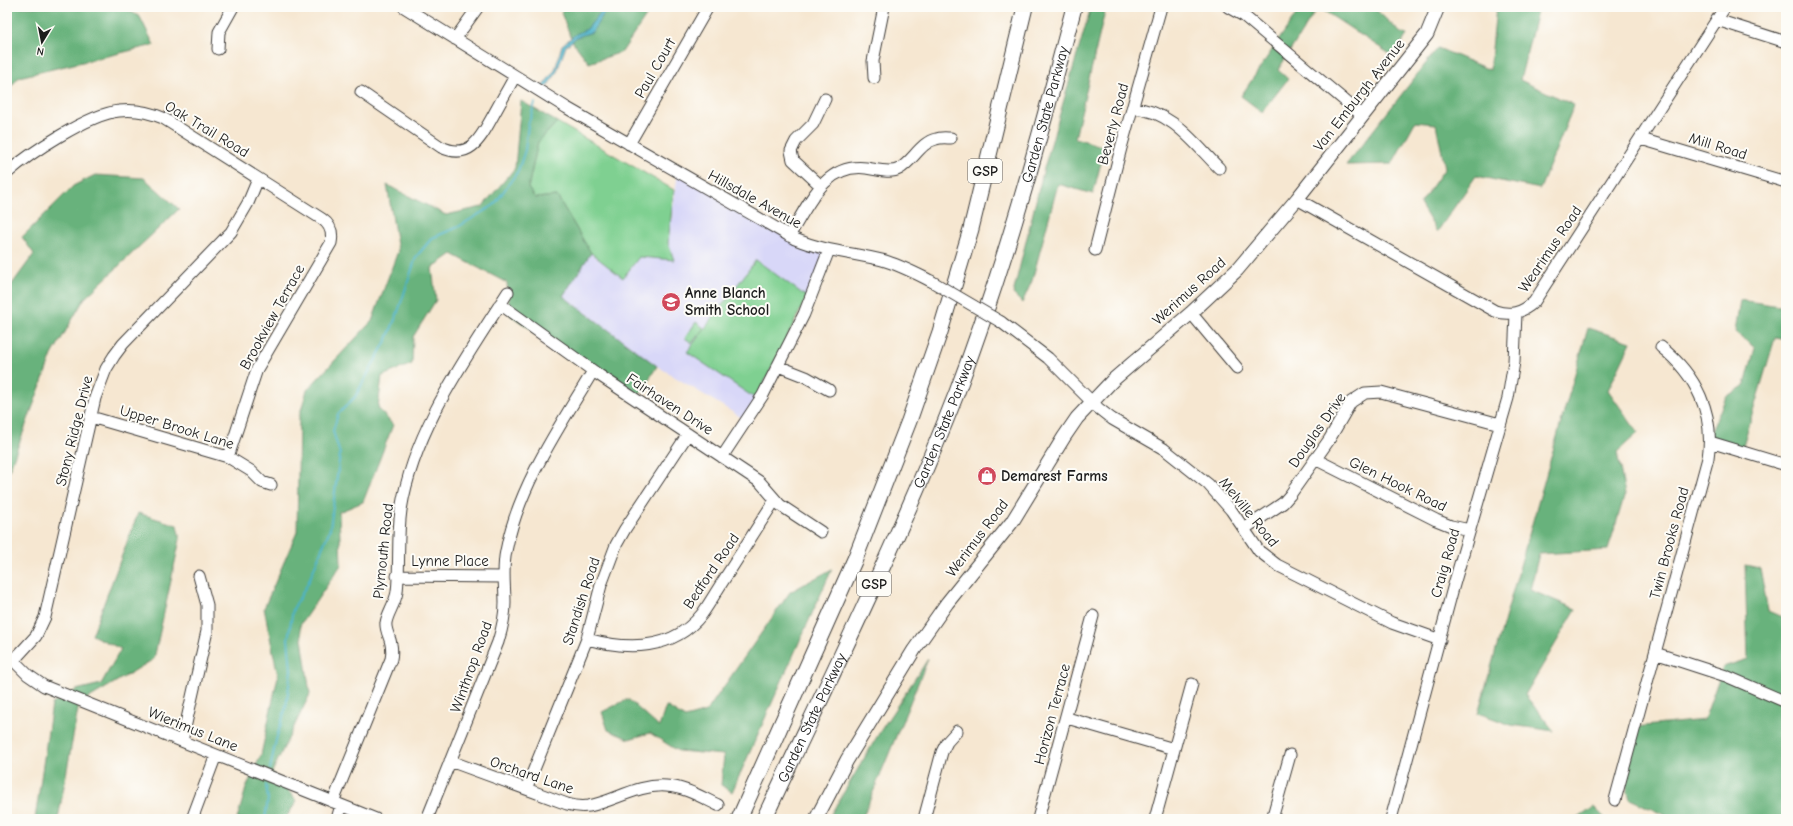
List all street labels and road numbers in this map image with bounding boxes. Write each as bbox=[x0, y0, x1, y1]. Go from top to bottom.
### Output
street label: Paul Court bbox=[631, 34, 680, 101]
street label: Van Emburgh Avenue bbox=[1310, 35, 1409, 155]
street label: Garden State Parkway bbox=[1018, 44, 1072, 185]
street label: Beverly Road bbox=[1093, 81, 1133, 167]
street label: Oak Trail Road bbox=[162, 97, 252, 161]
street label: Mill Road bbox=[1687, 129, 1749, 163]
road number: GSP bbox=[968, 159, 1002, 183]
street label: Hillsdale Avenue bbox=[705, 166, 805, 232]
street label: Wearimus Road bbox=[1514, 202, 1586, 296]
street label: Werimus Road bbox=[1149, 253, 1229, 329]
street label: Brookview Terrace bbox=[236, 261, 309, 373]
street label: Garden State Parkway bbox=[909, 353, 979, 491]
street label: Fairhaven Drive bbox=[623, 369, 717, 439]
street label: Stony Ridge Drive bbox=[52, 373, 97, 488]
street label: Douglas Drive bbox=[1285, 389, 1350, 471]
street label: Upper Brook Lane bbox=[118, 401, 237, 453]
street label: Glen Hook Road bbox=[1346, 453, 1450, 515]
street label: Melville Road bbox=[1215, 473, 1283, 551]
street label: Twin Brooks Road bbox=[1645, 485, 1693, 601]
street label: Werimus Road bbox=[942, 496, 1012, 580]
street label: Plymouth Road bbox=[369, 502, 397, 600]
street label: Craig Road bbox=[1427, 526, 1463, 600]
street label: Bedford Road bbox=[679, 530, 743, 612]
street label: Lynne Place bbox=[411, 552, 489, 570]
street label: Standish Road bbox=[558, 555, 604, 647]
road number: GSP bbox=[857, 572, 891, 596]
street label: Winthrop Road bbox=[446, 619, 496, 715]
street label: Garden State Parkway bbox=[773, 650, 850, 785]
street label: Horizon Terrace bbox=[1030, 661, 1074, 766]
street label: Wierimus Lane bbox=[145, 703, 241, 755]
street label: Orchard Lane bbox=[488, 752, 577, 798]

